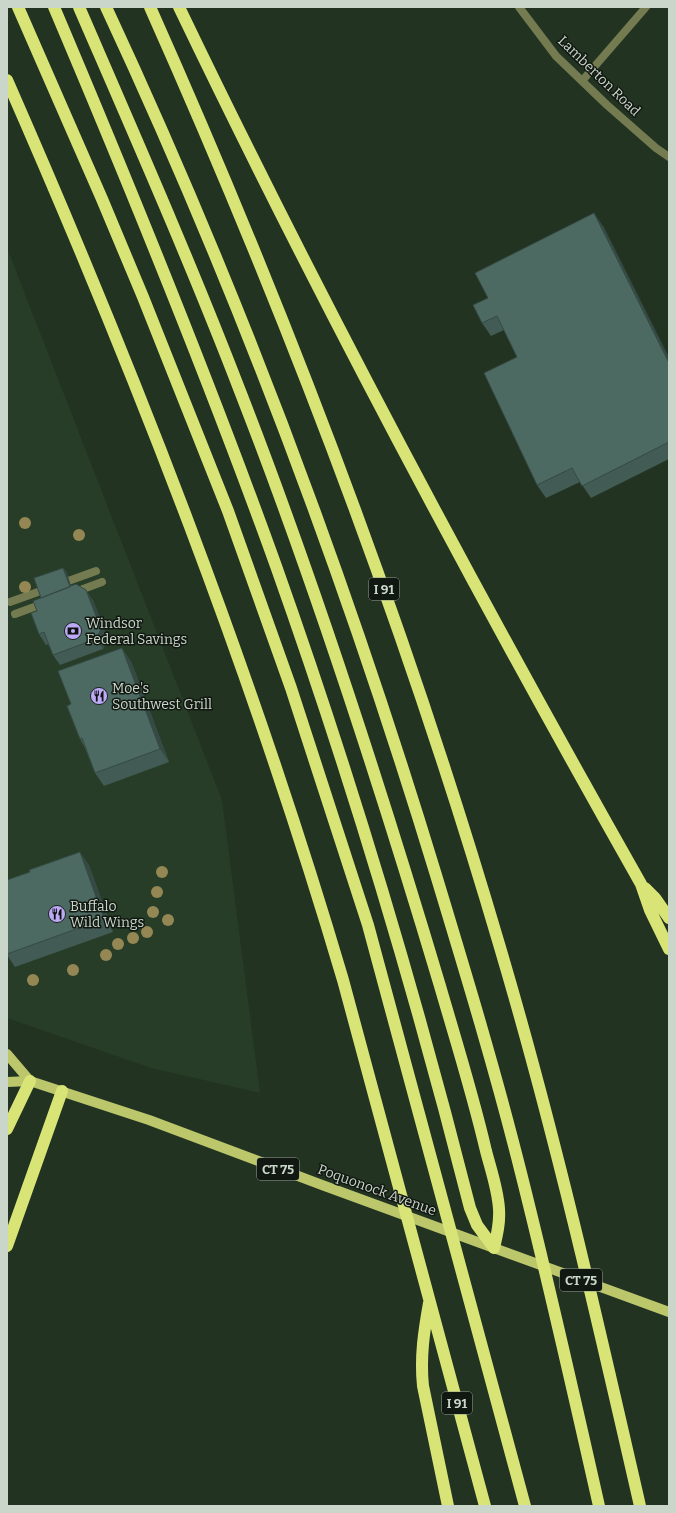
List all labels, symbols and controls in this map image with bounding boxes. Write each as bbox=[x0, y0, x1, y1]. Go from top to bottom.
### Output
street label: Lamberton Road bbox=[554, 32, 644, 120]
road number: I 91 bbox=[369, 578, 399, 600]
place label: Windsor Federal Savings bbox=[86, 615, 187, 648]
bank icon: Windsor Federal Savings bbox=[63, 621, 83, 641]
place label: Moe's Southwest Grill bbox=[112, 680, 212, 713]
restaurant icon: Moe's Southwest Grill bbox=[89, 686, 109, 706]
place label: Buffalo Wild Wings bbox=[70, 898, 144, 931]
restaurant icon: Buffalo Wild Wings bbox=[47, 904, 67, 924]
road number: CT 75 bbox=[257, 1158, 299, 1180]
street label: Poquonock Avenue bbox=[315, 1161, 439, 1219]
road number: CT 75 bbox=[560, 1269, 602, 1291]
road number: I 91 bbox=[442, 1392, 472, 1414]

